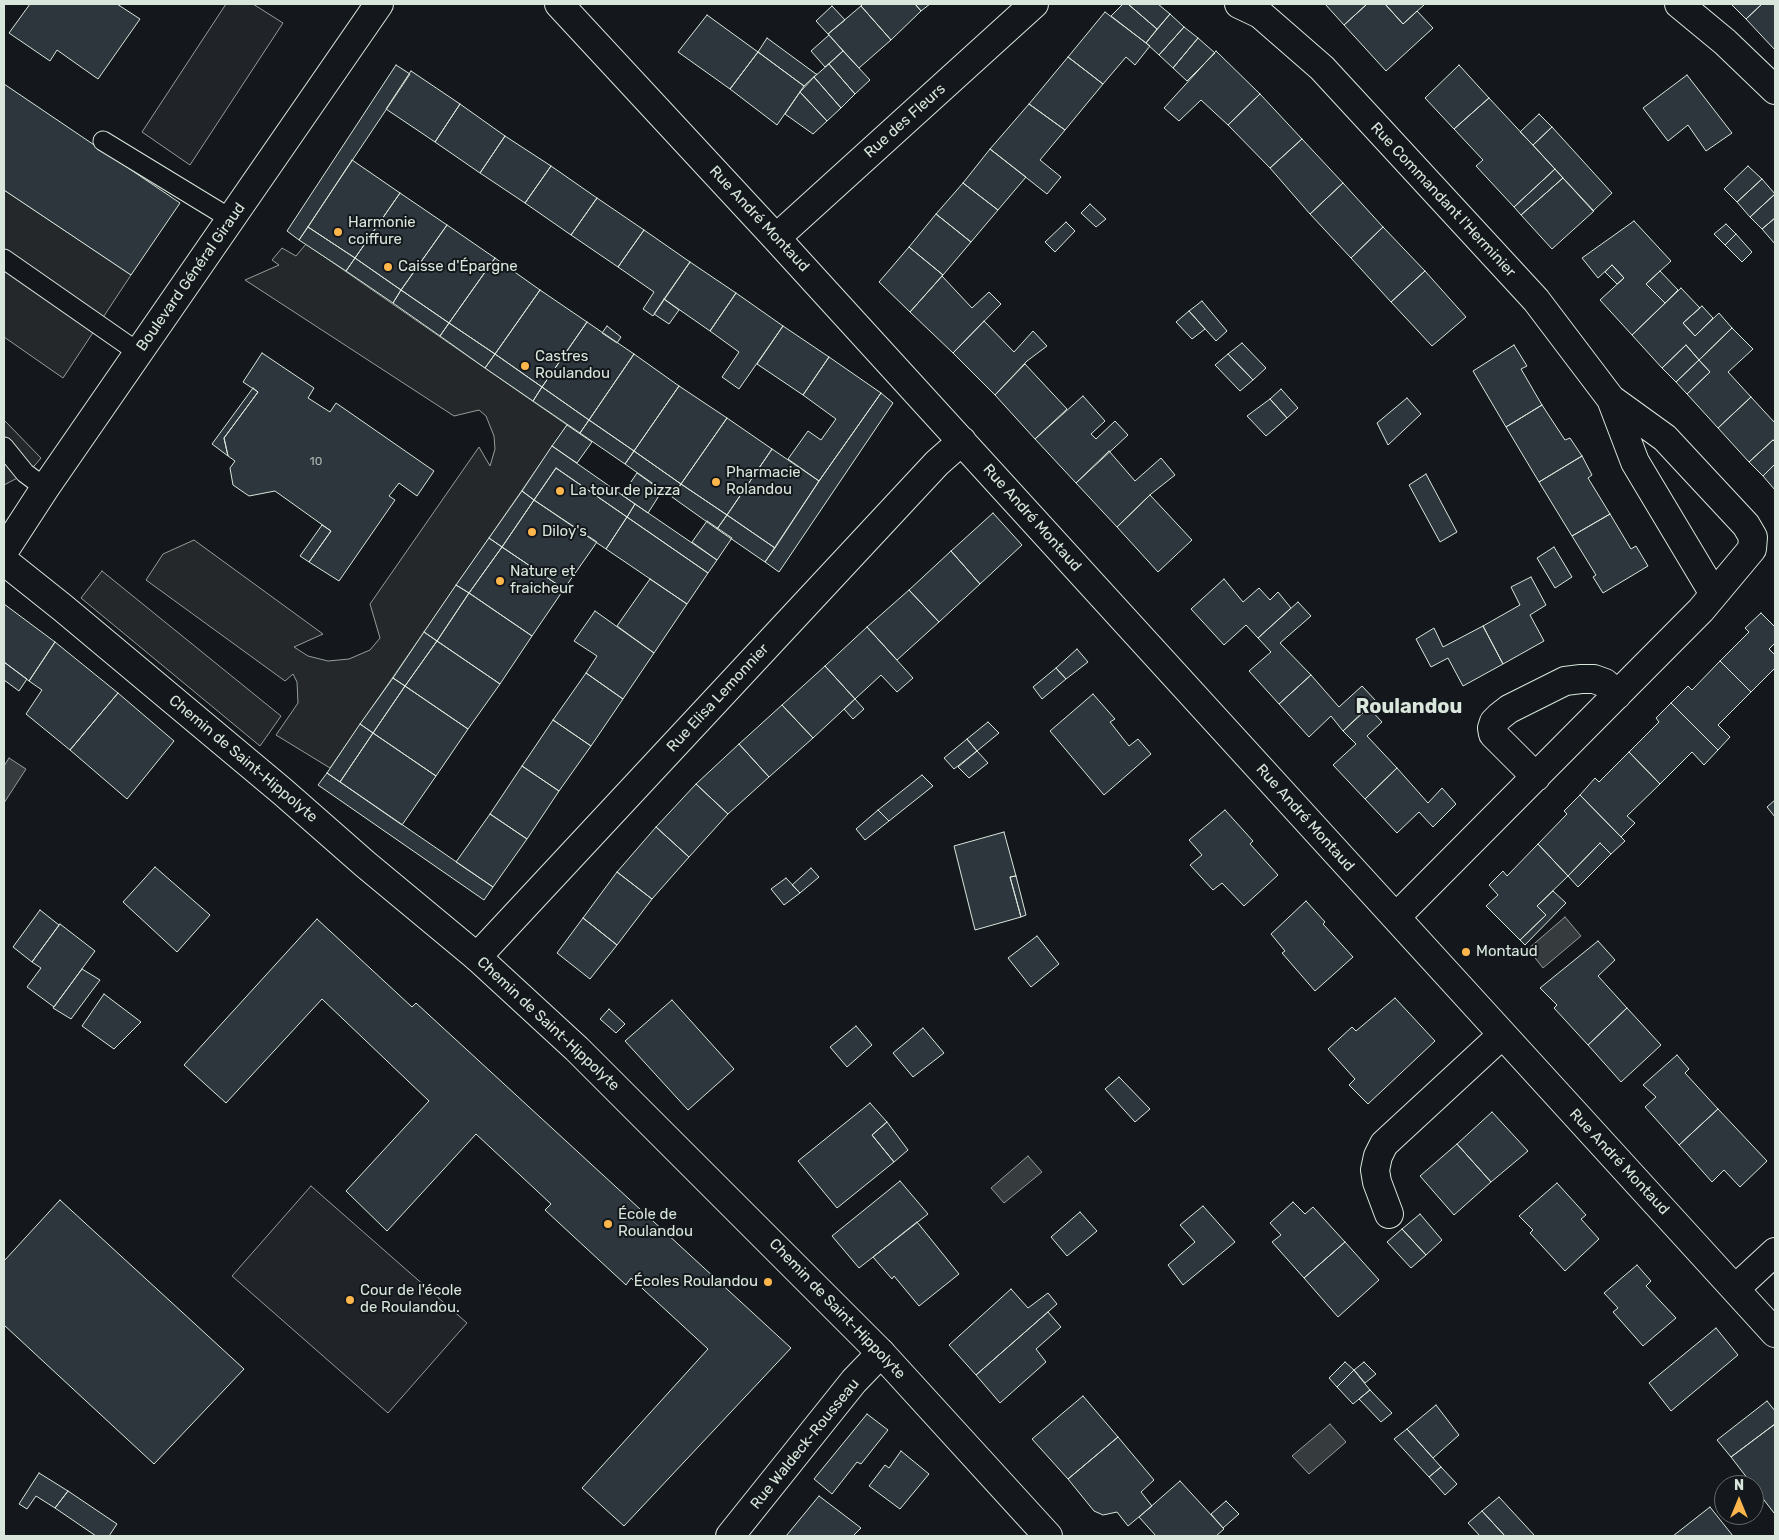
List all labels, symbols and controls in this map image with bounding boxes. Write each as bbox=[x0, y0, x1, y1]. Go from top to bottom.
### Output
street label: Rue des Fleurs bbox=[861, 80, 949, 162]
street label: Rue Commandant l'Herminier bbox=[1367, 119, 1519, 281]
street label: Rue André Montaud bbox=[705, 162, 813, 276]
street label: Boulevard Général Giraud bbox=[133, 199, 249, 355]
place label: Harmonie coiffure bbox=[348, 214, 416, 249]
marker: Harmonie coiffure bbox=[332, 226, 344, 238]
place label: Caisse d'Épargne bbox=[398, 258, 518, 276]
marker: Caisse d'Épargne bbox=[382, 261, 394, 273]
place label: Castres Roulandou bbox=[535, 348, 610, 383]
marker: Castres Roulandou bbox=[519, 360, 531, 372]
house number: 10 bbox=[310, 455, 322, 469]
street label: Rue André Montaud bbox=[979, 461, 1085, 575]
place label: Pharmacie Rolandou bbox=[726, 464, 801, 499]
marker: Pharmacie Rolandou bbox=[710, 476, 722, 488]
place label: La tour de pizza bbox=[570, 482, 680, 500]
marker: La tour de pizza bbox=[554, 485, 566, 497]
place label: Diloy's bbox=[542, 523, 587, 541]
marker: Diloy's bbox=[526, 526, 538, 538]
place label: Nature et fraicheur bbox=[510, 563, 575, 598]
marker: Nature et fraicheur bbox=[494, 575, 506, 587]
street label: Rue Elisa Lemonnier bbox=[663, 640, 773, 756]
street label: Chemin de Saint-Hippolyte bbox=[165, 692, 321, 826]
district label: Roulandou bbox=[1356, 695, 1462, 719]
street label: Rue André Montaud bbox=[1252, 761, 1358, 875]
place label: Montaud bbox=[1476, 943, 1538, 961]
marker: Montaud bbox=[1460, 946, 1472, 958]
street label: Chemin de Saint-Hippolyte bbox=[473, 953, 623, 1095]
street label: Rue André Montaud bbox=[1565, 1105, 1673, 1219]
place label: École de Roulandou bbox=[618, 1206, 693, 1241]
marker: École de Roulandou bbox=[602, 1218, 614, 1230]
street label: Chemin de Saint-Hippolyte bbox=[765, 1235, 909, 1383]
place label: Écoles Roulandou bbox=[634, 1273, 758, 1291]
marker: Écoles Roulandou bbox=[762, 1276, 774, 1288]
place label: Cour de l'école de Roulandou. bbox=[360, 1282, 462, 1317]
marker: Cour de l'école de Roulandou. bbox=[344, 1294, 356, 1306]
street label: Rue Waldeck-Rousseau bbox=[747, 1375, 863, 1513]
north arrow bbox=[1714, 1475, 1764, 1525]
text: N bbox=[1734, 1477, 1744, 1494]

